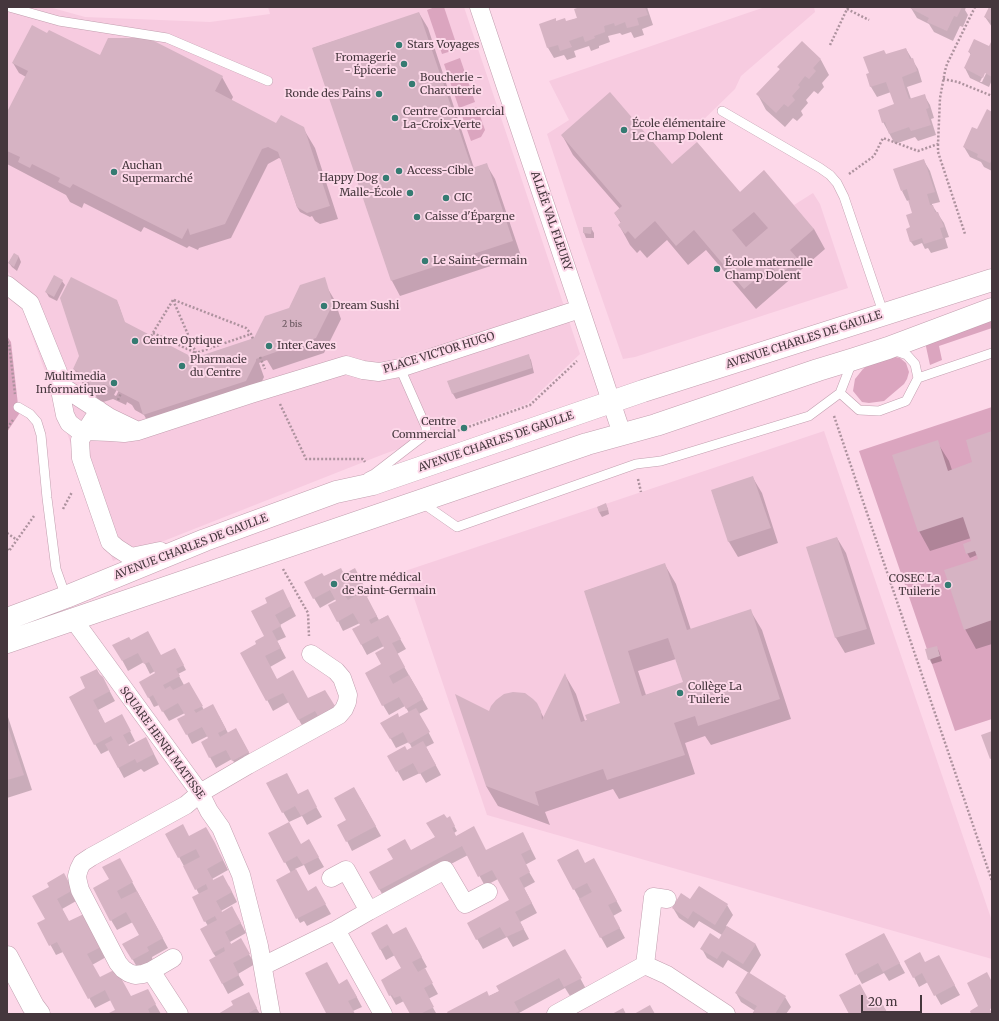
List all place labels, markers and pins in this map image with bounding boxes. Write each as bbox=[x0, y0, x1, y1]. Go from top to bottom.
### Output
place label: Stars Voyages bbox=[407, 38, 479, 52]
marker: Stars Voyages bbox=[394, 40, 404, 50]
place label: Fromagerie - Épicerie bbox=[335, 51, 396, 77]
marker: Fromagerie - Épicerie bbox=[399, 59, 409, 69]
place label: Boucherie - Charcuterie bbox=[420, 71, 483, 97]
marker: Boucherie - Charcuterie bbox=[407, 79, 417, 89]
place label: Ronde des Pains bbox=[285, 87, 371, 101]
marker: Ronde des Pains bbox=[374, 89, 384, 99]
place label: Centre Commercial La-Croix-Verte bbox=[403, 105, 504, 131]
marker: Centre Commercial La-Croix-Verte bbox=[390, 113, 400, 123]
place label: École élémentaire Le Champ Dolent bbox=[632, 117, 725, 143]
marker: École élémentaire Le Champ Dolent bbox=[619, 125, 629, 135]
place label: Auchan Supermarché bbox=[122, 159, 193, 185]
place label: Access-Cible bbox=[407, 164, 473, 178]
marker: Access-Cible bbox=[394, 166, 404, 176]
marker: Auchan Supermarché bbox=[109, 167, 119, 177]
place label: Happy Dog bbox=[319, 171, 378, 185]
marker: Happy Dog bbox=[381, 173, 391, 183]
place label: Malle-École bbox=[339, 186, 402, 200]
marker: Malle-École bbox=[405, 188, 415, 198]
place label: CIC bbox=[454, 191, 472, 205]
marker: CIC bbox=[441, 193, 451, 203]
place label: Caisse d'Épargne bbox=[425, 210, 515, 224]
marker: Caisse d'Épargne bbox=[412, 212, 422, 222]
place label: Le Saint-Germain bbox=[433, 254, 527, 268]
marker: Le Saint-Germain bbox=[420, 256, 430, 266]
place label: École maternelle Champ Dolent bbox=[725, 256, 813, 282]
marker: École maternelle Champ Dolent bbox=[712, 264, 722, 274]
place label: Dream Sushi bbox=[332, 299, 399, 313]
marker: Dream Sushi bbox=[319, 301, 329, 311]
place label: Centre Optique bbox=[143, 334, 222, 348]
marker: Centre Optique bbox=[130, 336, 140, 346]
place label: Inter Caves bbox=[277, 339, 336, 353]
marker: Inter Caves bbox=[264, 341, 274, 351]
place label: Pharmacie du Centre bbox=[190, 353, 247, 379]
marker: Pharmacie du Centre bbox=[177, 361, 187, 371]
place label: Multimedia Informatique bbox=[36, 370, 106, 396]
marker: Multimedia Informatique bbox=[109, 378, 119, 388]
place label: Centre Commercial bbox=[392, 415, 456, 441]
marker: Centre Commercial bbox=[459, 423, 469, 433]
place label: Centre médical de Saint-Germain bbox=[342, 571, 436, 597]
place label: COSEC La Tuilerie bbox=[889, 572, 940, 598]
marker: Centre médical de Saint-Germain bbox=[329, 579, 339, 589]
marker: COSEC La Tuilerie bbox=[943, 580, 953, 590]
place label: Collège La Tuilerie bbox=[688, 680, 742, 706]
marker: Collège La Tuilerie bbox=[675, 688, 685, 698]

